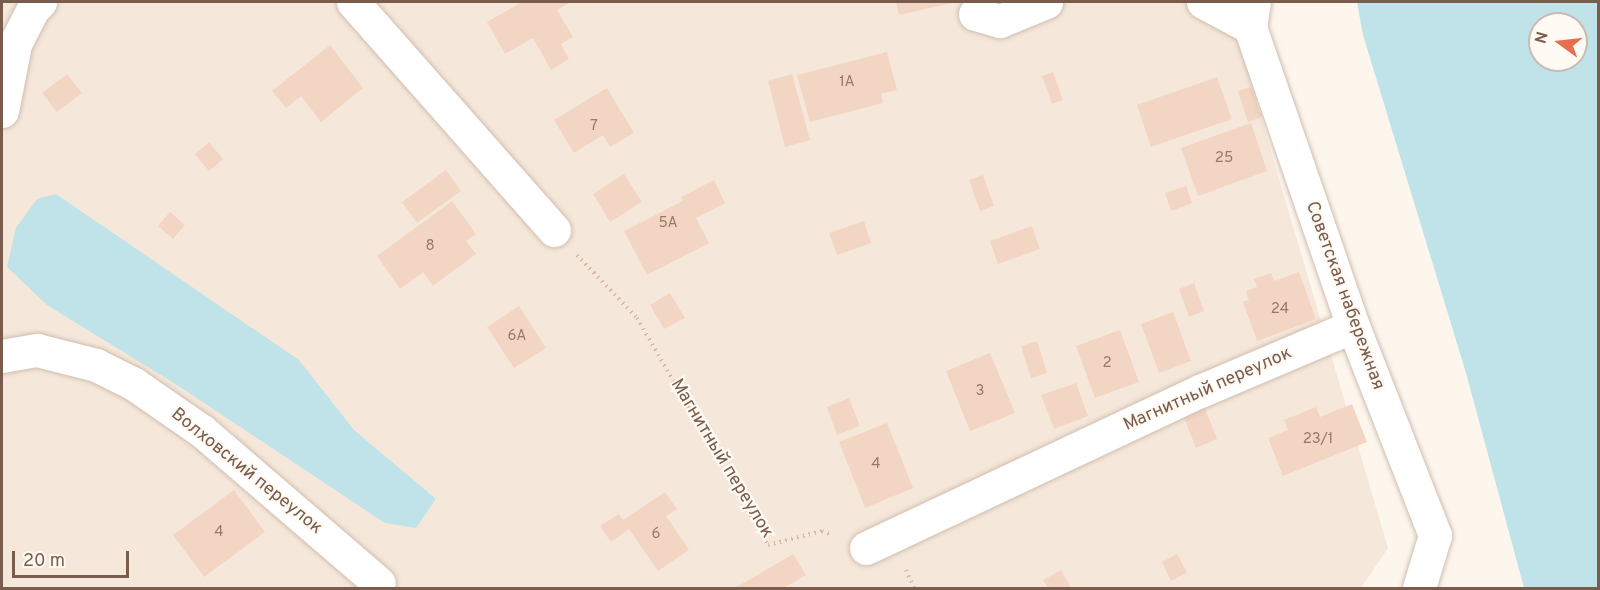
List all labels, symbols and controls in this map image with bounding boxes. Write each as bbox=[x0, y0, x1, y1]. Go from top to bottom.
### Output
north arrow bbox=[1528, 12, 1588, 72]
text: N bbox=[1531, 30, 1554, 46]
house number: 1А bbox=[839, 74, 855, 92]
house number: 7 bbox=[590, 118, 598, 136]
house number: 25 bbox=[1215, 150, 1233, 168]
street label: Советская набережная bbox=[1300, 199, 1388, 393]
house number: 5А bbox=[658, 215, 678, 233]
house number: 8 bbox=[425, 238, 435, 256]
house number: 24 bbox=[1271, 301, 1289, 319]
house number: 6А bbox=[508, 328, 526, 346]
street label: Магнитный переулок bbox=[1121, 343, 1295, 437]
house number: 2 bbox=[1102, 355, 1112, 373]
street label: Магнитный переулок bbox=[665, 375, 777, 543]
house number: 3 bbox=[975, 383, 985, 401]
street label: Волховский переулок bbox=[166, 404, 326, 540]
house number: 23/1 bbox=[1303, 431, 1333, 449]
house number: 4 bbox=[871, 456, 881, 474]
house number: 4 bbox=[214, 524, 224, 542]
house number: 6 bbox=[652, 526, 660, 544]
scale bar bbox=[15, 539, 132, 577]
text: 20 m bbox=[23, 550, 65, 573]

